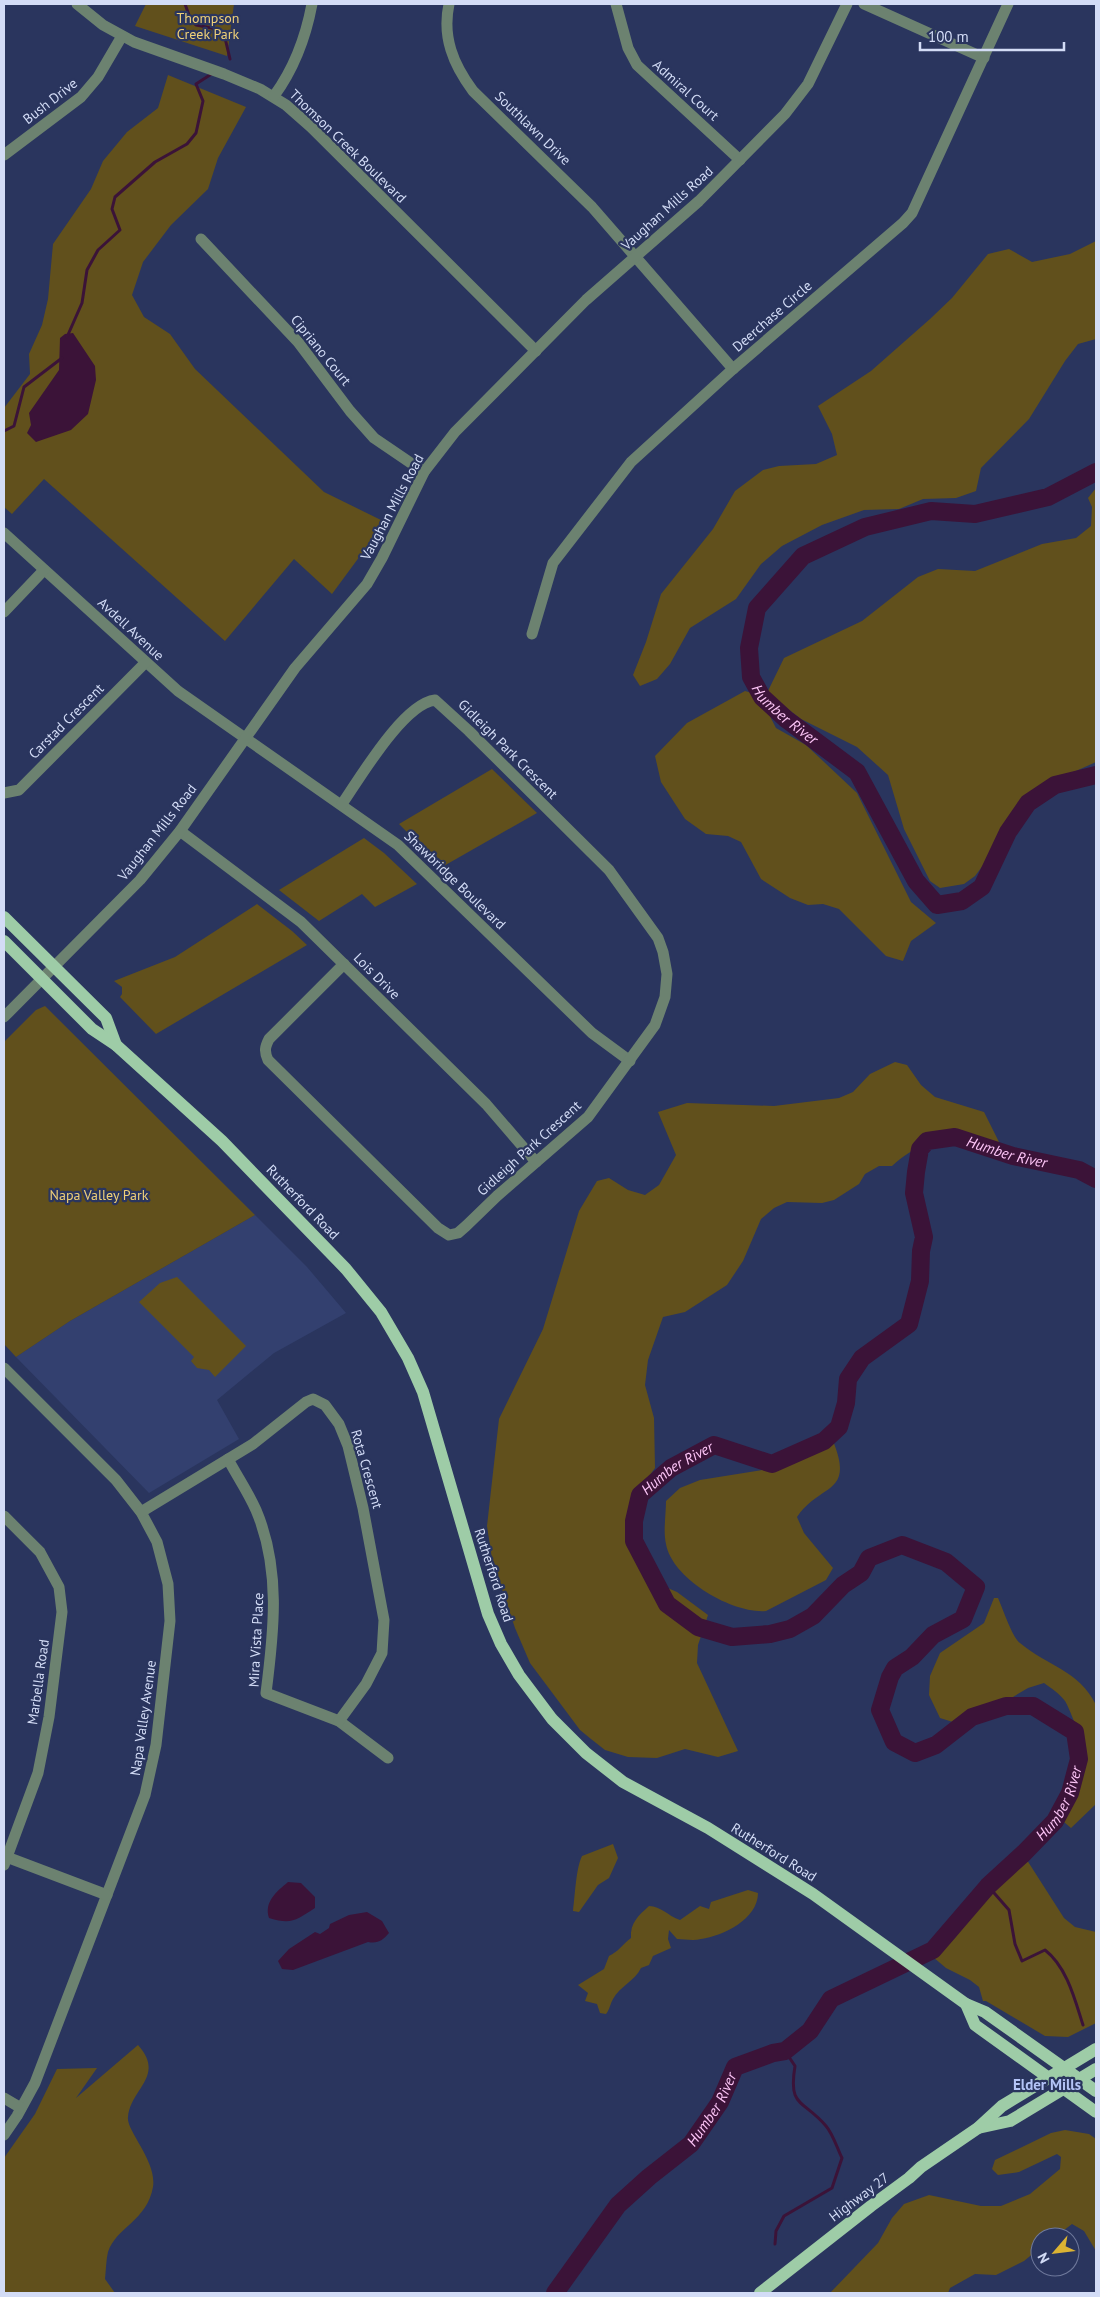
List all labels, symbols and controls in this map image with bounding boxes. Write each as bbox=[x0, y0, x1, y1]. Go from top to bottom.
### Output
park label: Thompson Creek Park bbox=[177, 9, 239, 43]
scale bar bbox=[920, 20, 1064, 52]
text: 100 m bbox=[928, 27, 969, 46]
street label: Admiral Court bbox=[649, 56, 723, 125]
street label: Bush Drive bbox=[19, 74, 81, 128]
street label: Thomson Creek Boulevard bbox=[286, 85, 410, 207]
street label: Southlawn Drive bbox=[491, 87, 575, 169]
street label: Vaughan Mills Road bbox=[617, 162, 717, 255]
street label: Deerchase Circle bbox=[728, 277, 816, 355]
street label: Cipriano Court bbox=[287, 311, 355, 389]
street label: Vaughan Mills Road bbox=[356, 451, 428, 564]
street label: Avdell Avenue bbox=[94, 594, 168, 664]
street label: Carstad Crescent bbox=[25, 679, 108, 762]
water label: Humber River bbox=[748, 681, 823, 749]
street label: Gidleigh Park Crescent bbox=[454, 695, 562, 803]
street label: Vaughan Mills Road bbox=[113, 780, 200, 885]
street label: Shawbridge Boulevard bbox=[400, 827, 510, 933]
street label: Lois Drive bbox=[350, 949, 404, 1003]
street label: Gidleigh Park Crescent bbox=[473, 1096, 585, 1199]
water label: Humber River bbox=[964, 1131, 1050, 1172]
street label: Rutherford Road bbox=[263, 1161, 343, 1243]
park label: Napa Valley Park bbox=[50, 1186, 149, 1204]
street label: Rota Crescent bbox=[347, 1427, 387, 1511]
water label: Humber River bbox=[637, 1437, 717, 1499]
street label: Rutherford Road bbox=[470, 1526, 518, 1624]
street label: Mira Vista Place bbox=[245, 1592, 267, 1688]
street label: Marbella Road bbox=[23, 1638, 53, 1726]
street label: Napa Valley Avenue bbox=[126, 1659, 160, 1777]
water label: Humber River bbox=[1031, 1763, 1086, 1844]
street label: Rutherford Road bbox=[728, 1819, 820, 1885]
water label: Humber River bbox=[682, 2069, 741, 2150]
district label: Elder Mills bbox=[1013, 2075, 1081, 2094]
street label: Highway 27 bbox=[825, 2169, 893, 2225]
north arrow bbox=[1030, 2227, 1080, 2277]
text: N bbox=[1033, 2250, 1054, 2266]

